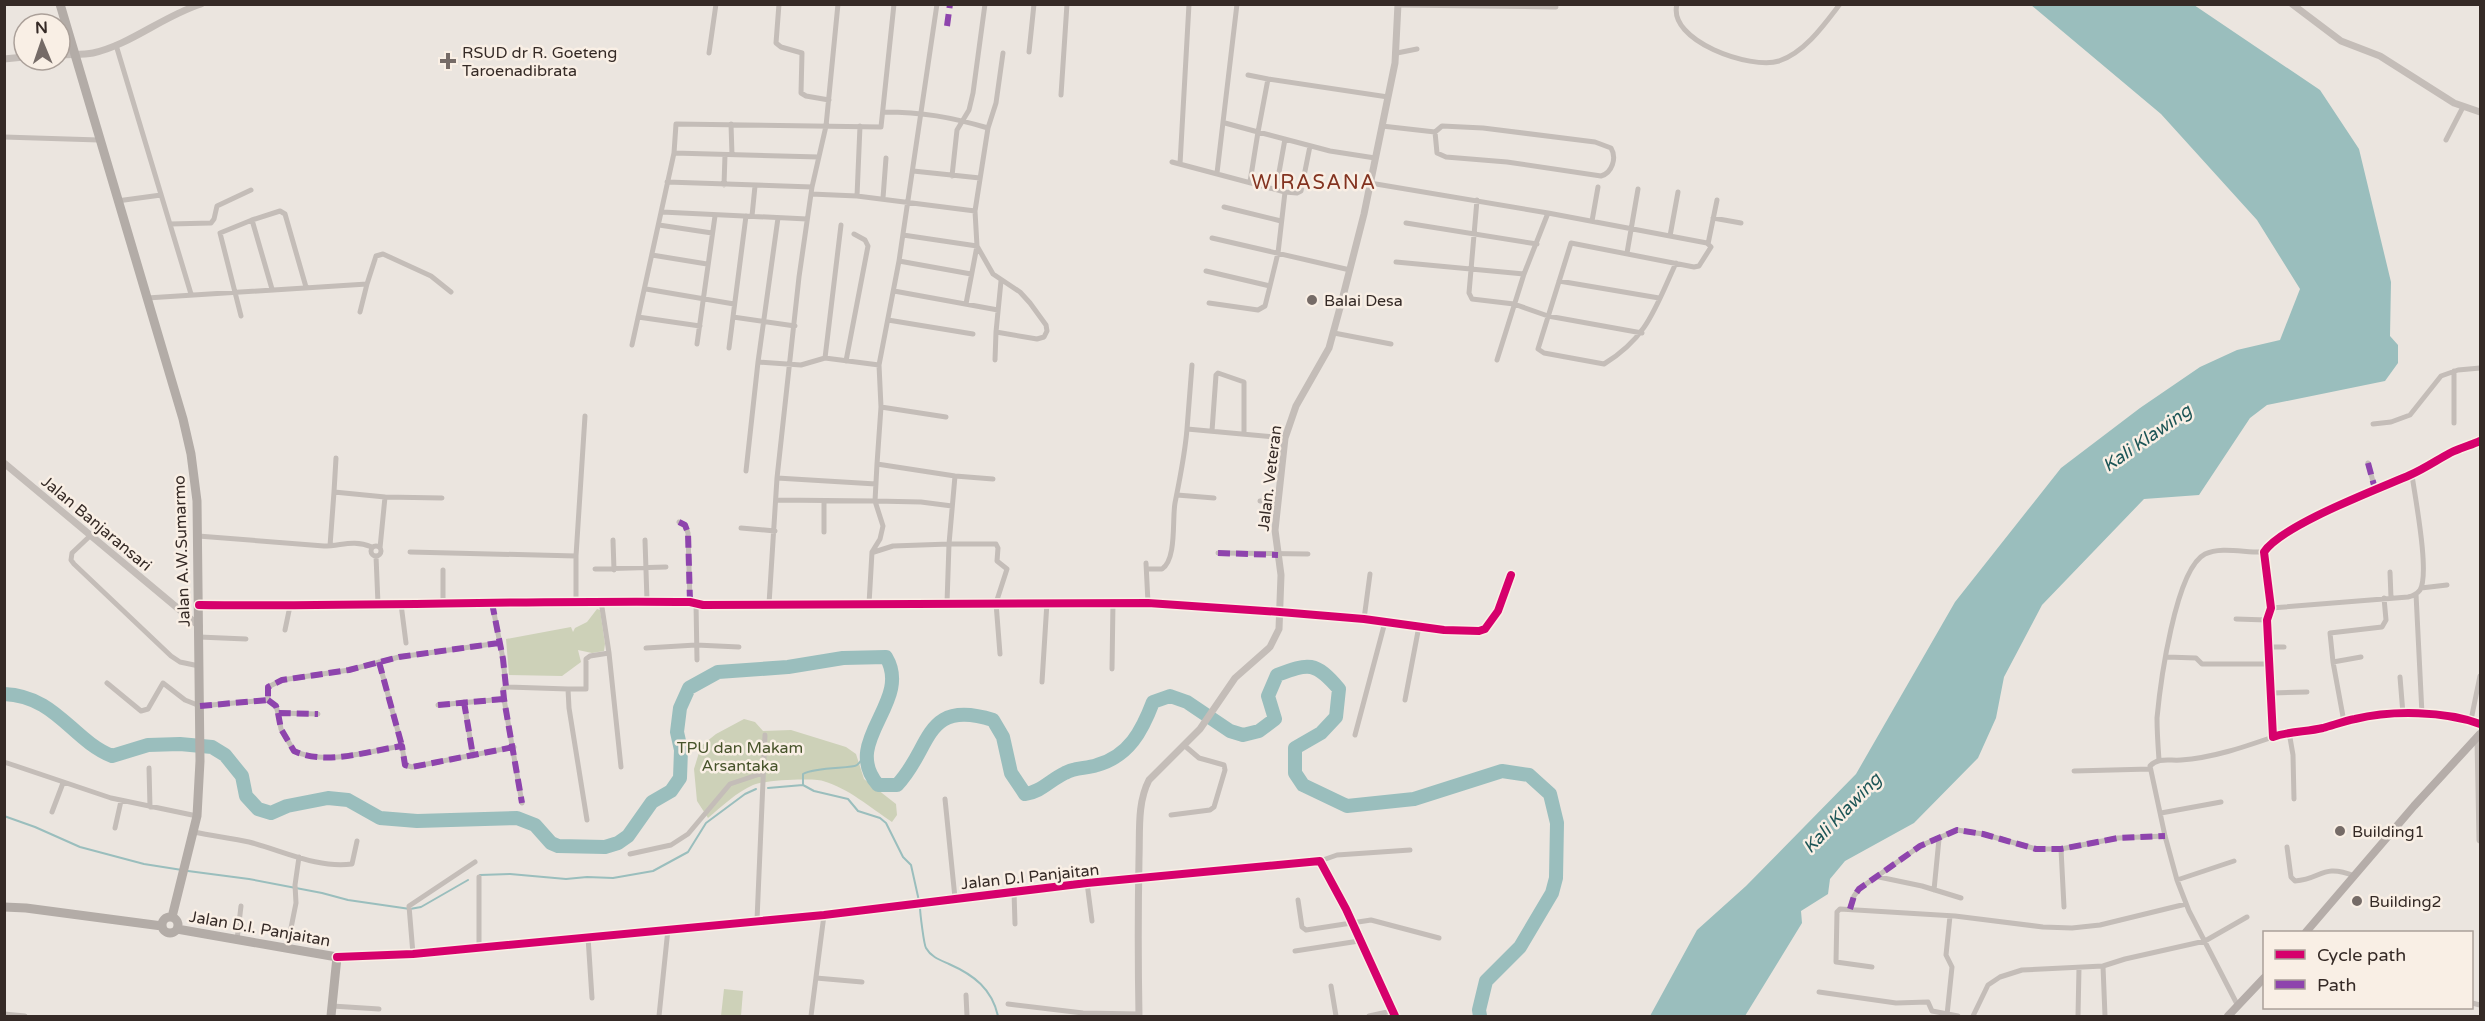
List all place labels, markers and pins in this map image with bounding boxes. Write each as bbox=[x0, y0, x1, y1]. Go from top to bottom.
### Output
place label: RSUD dr R. Goeteng Taroenadibrata bbox=[462, 43, 617, 81]
marker: RSUD dr R. Goeteng Taroenadibrata bbox=[439, 52, 457, 70]
place label: Balai Desa bbox=[1324, 291, 1403, 311]
marker: Balai Desa bbox=[1305, 293, 1319, 307]
place label: Building1 bbox=[2352, 822, 2425, 842]
marker: Building1 bbox=[2333, 824, 2347, 838]
place label: Building2 bbox=[2369, 892, 2442, 912]
marker: Building2 bbox=[2350, 894, 2364, 908]

